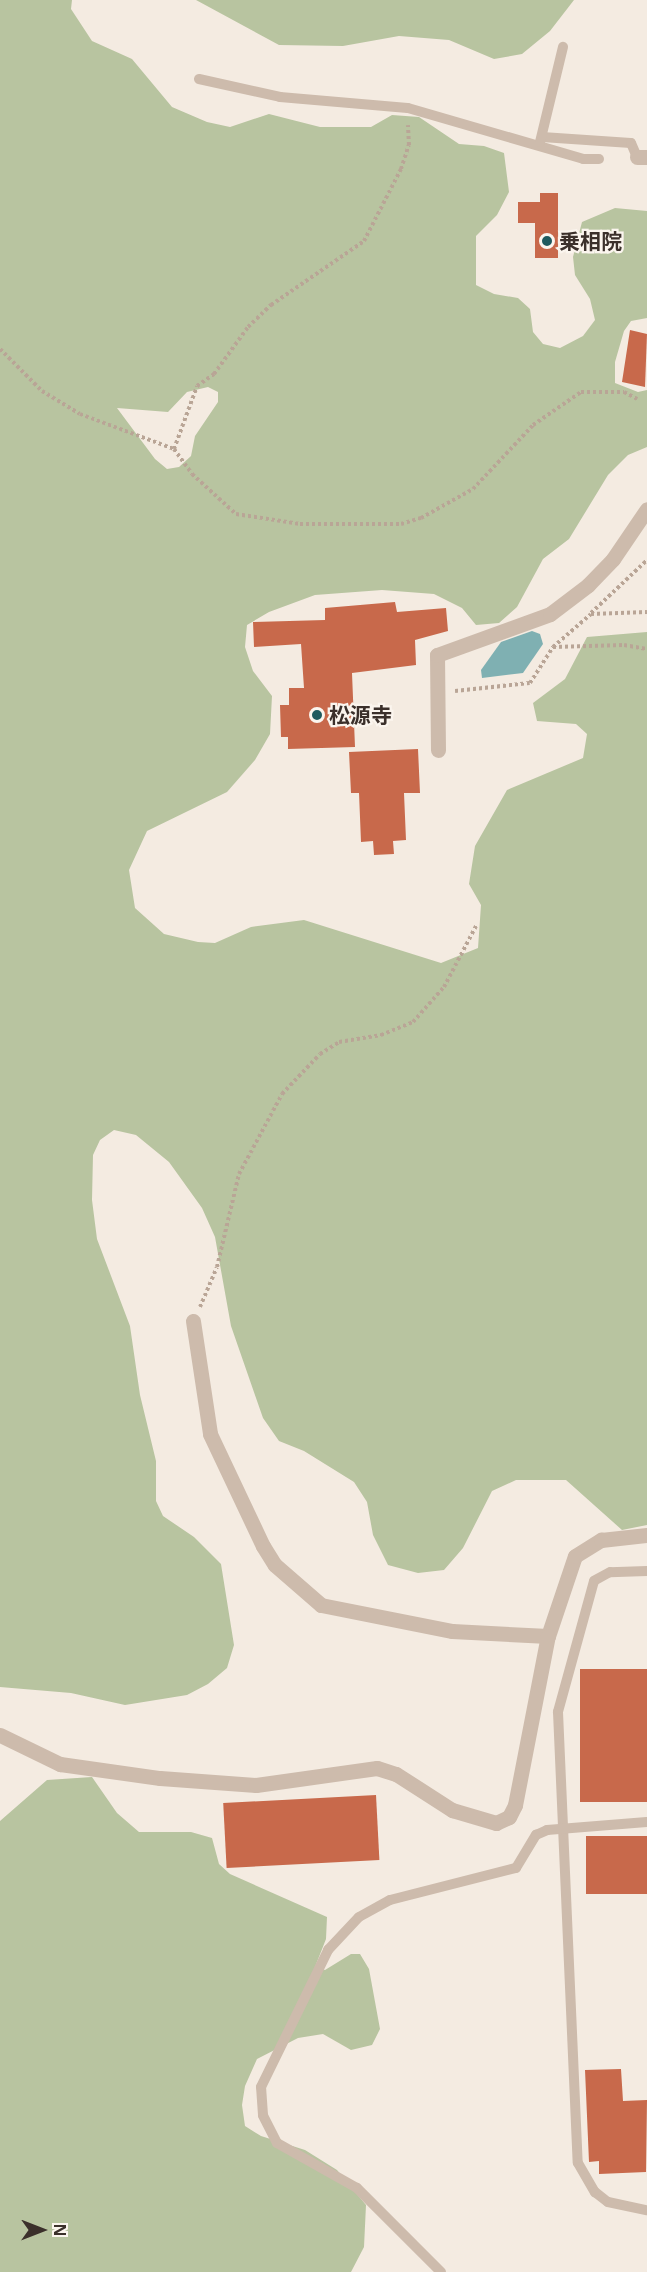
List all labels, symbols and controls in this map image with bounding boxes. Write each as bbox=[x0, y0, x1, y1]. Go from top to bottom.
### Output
place label: 乗相院 bbox=[559, 228, 622, 254]
marker: 乗相院 bbox=[540, 234, 554, 248]
place label: 松源寺 bbox=[329, 702, 392, 728]
marker: 松源寺 bbox=[310, 708, 324, 722]
north arrow bbox=[12, 2200, 72, 2260]
text: N bbox=[49, 2223, 71, 2237]

